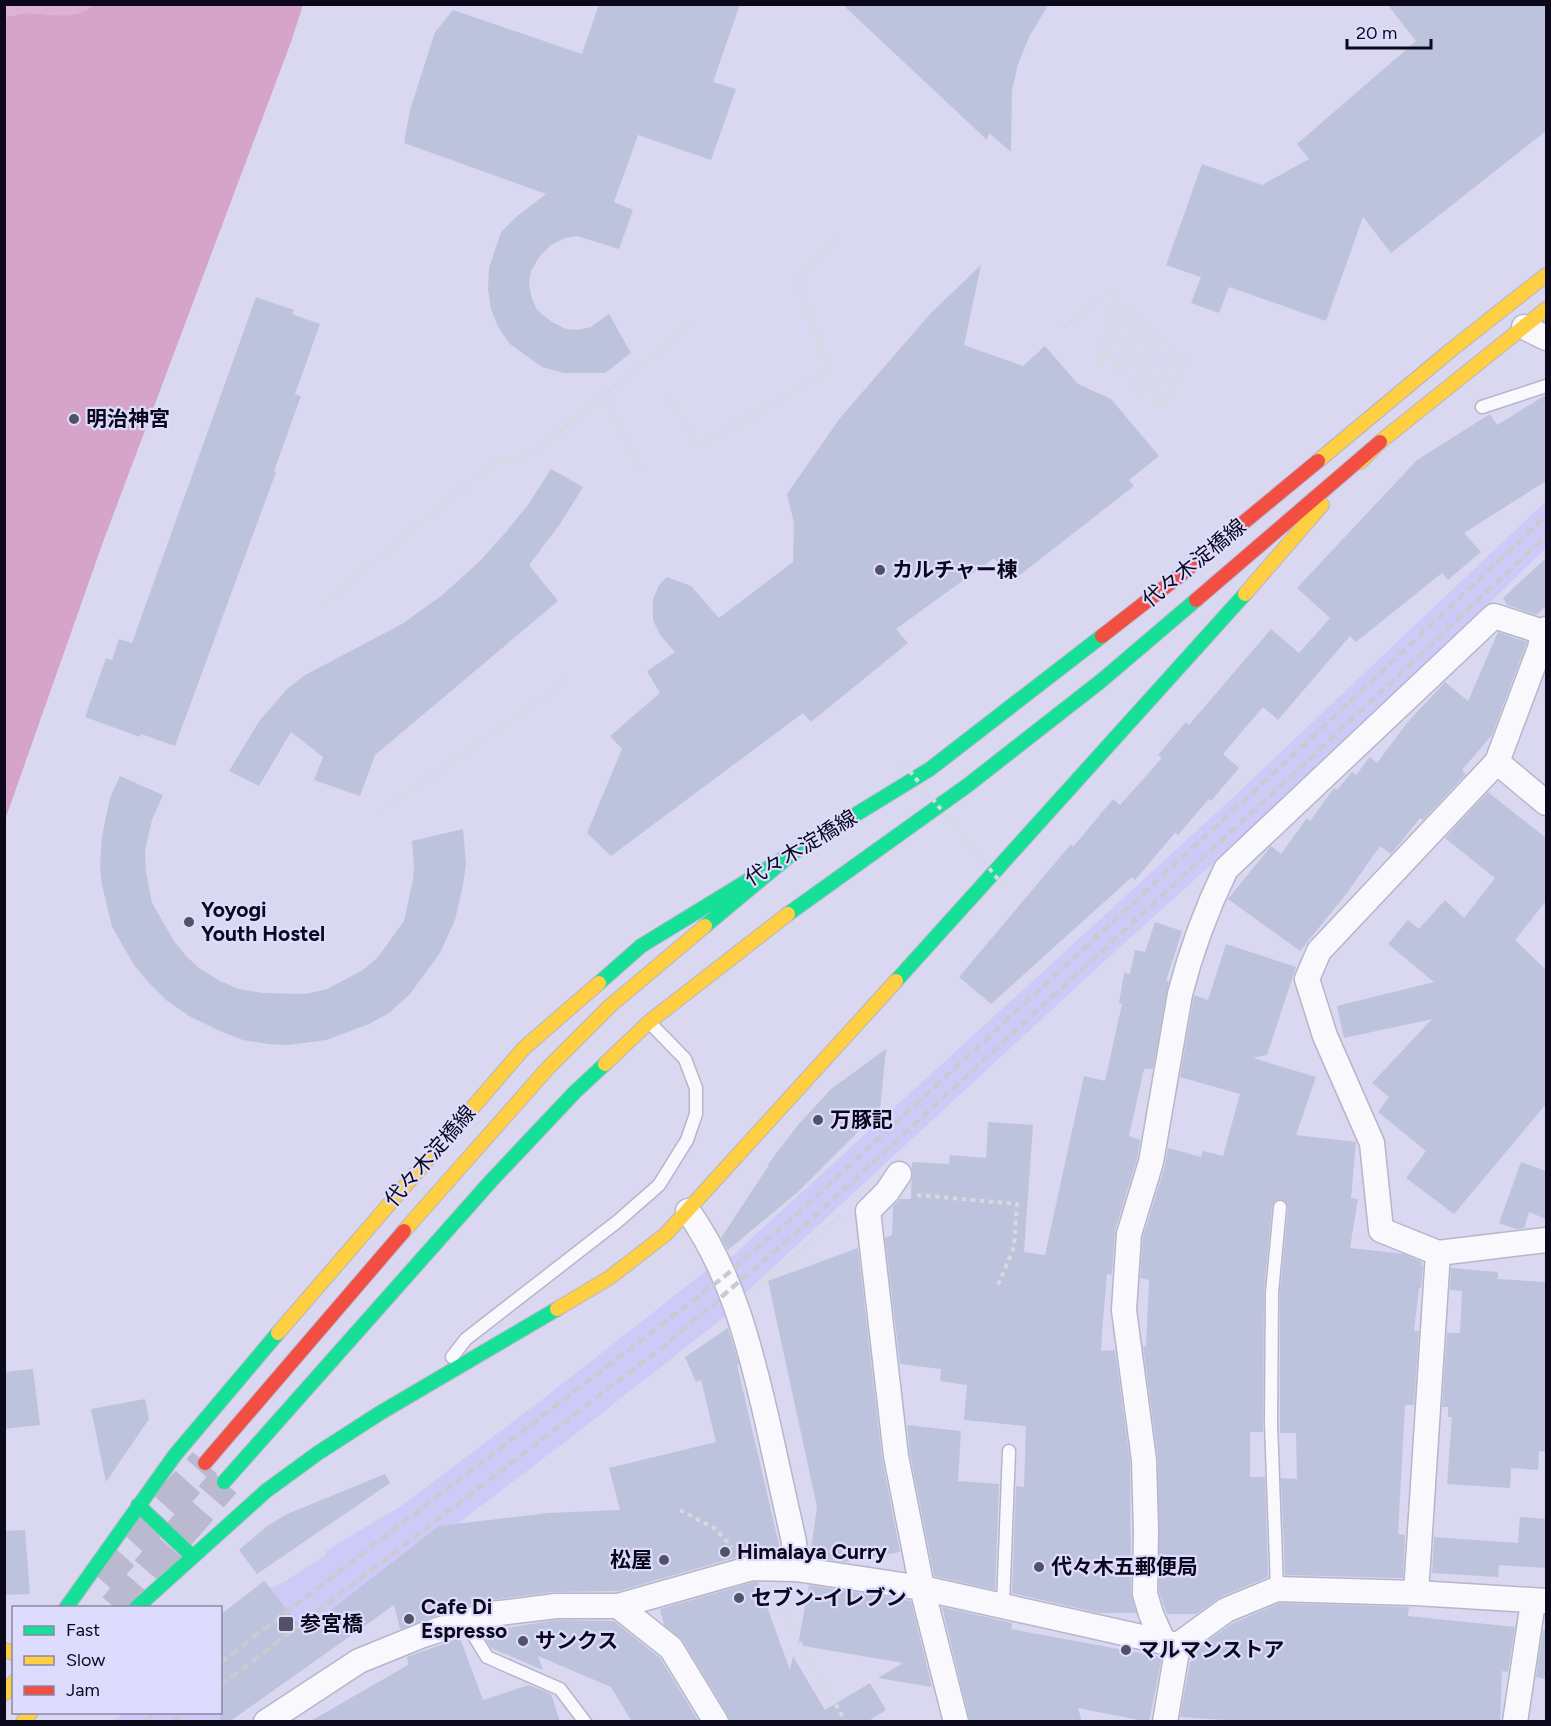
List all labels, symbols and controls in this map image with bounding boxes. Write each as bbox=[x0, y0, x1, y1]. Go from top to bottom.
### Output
scale bar bbox=[1347, 12, 1431, 50]
text: 20 m bbox=[1356, 22, 1397, 44]
place label: 明治神宮 bbox=[86, 406, 170, 431]
marker: 明治神宮 bbox=[67, 412, 81, 426]
street label: 代々木淀橋線 bbox=[1137, 513, 1251, 612]
place label: カルチャー棟 bbox=[892, 557, 1018, 582]
marker: カルチャー棟 bbox=[873, 563, 887, 577]
street label: 代々木淀橋線 bbox=[740, 804, 861, 891]
place label: Yoyogi Youth Hostel bbox=[201, 897, 325, 946]
marker: Yoyogi Youth Hostel bbox=[182, 915, 196, 929]
street label: 代々木淀橋線 bbox=[379, 1100, 480, 1211]
place label: 万豚記 bbox=[830, 1107, 893, 1132]
marker: 万豚記 bbox=[811, 1113, 825, 1127]
place label: Himalaya Curry bbox=[737, 1539, 888, 1564]
marker: Himalaya Curry bbox=[718, 1545, 732, 1559]
place label: 松屋 bbox=[610, 1547, 652, 1572]
marker: 松屋 bbox=[657, 1553, 671, 1567]
place label: 代々木五郵便局 bbox=[1051, 1554, 1198, 1579]
marker: 代々木五郵便局 bbox=[1032, 1560, 1046, 1574]
place label: セブン-イレブン bbox=[751, 1585, 907, 1610]
marker: セブン-イレブン bbox=[732, 1591, 746, 1605]
place label: Cafe Di Espresso bbox=[421, 1594, 507, 1643]
legend bbox=[12, 1606, 222, 1714]
place label: 参宮橋 bbox=[300, 1611, 363, 1636]
marker: Cafe Di Espresso bbox=[402, 1612, 416, 1626]
marker: 参宮橋 bbox=[277, 1615, 295, 1633]
text: Fast bbox=[66, 1619, 100, 1641]
place label: サンクス bbox=[535, 1628, 618, 1653]
marker: サンクス bbox=[516, 1634, 530, 1648]
place label: マルマンストア bbox=[1138, 1637, 1285, 1662]
marker: マルマンストア bbox=[1119, 1643, 1133, 1657]
text: Slow bbox=[66, 1649, 105, 1671]
text: Jam bbox=[66, 1679, 100, 1701]

